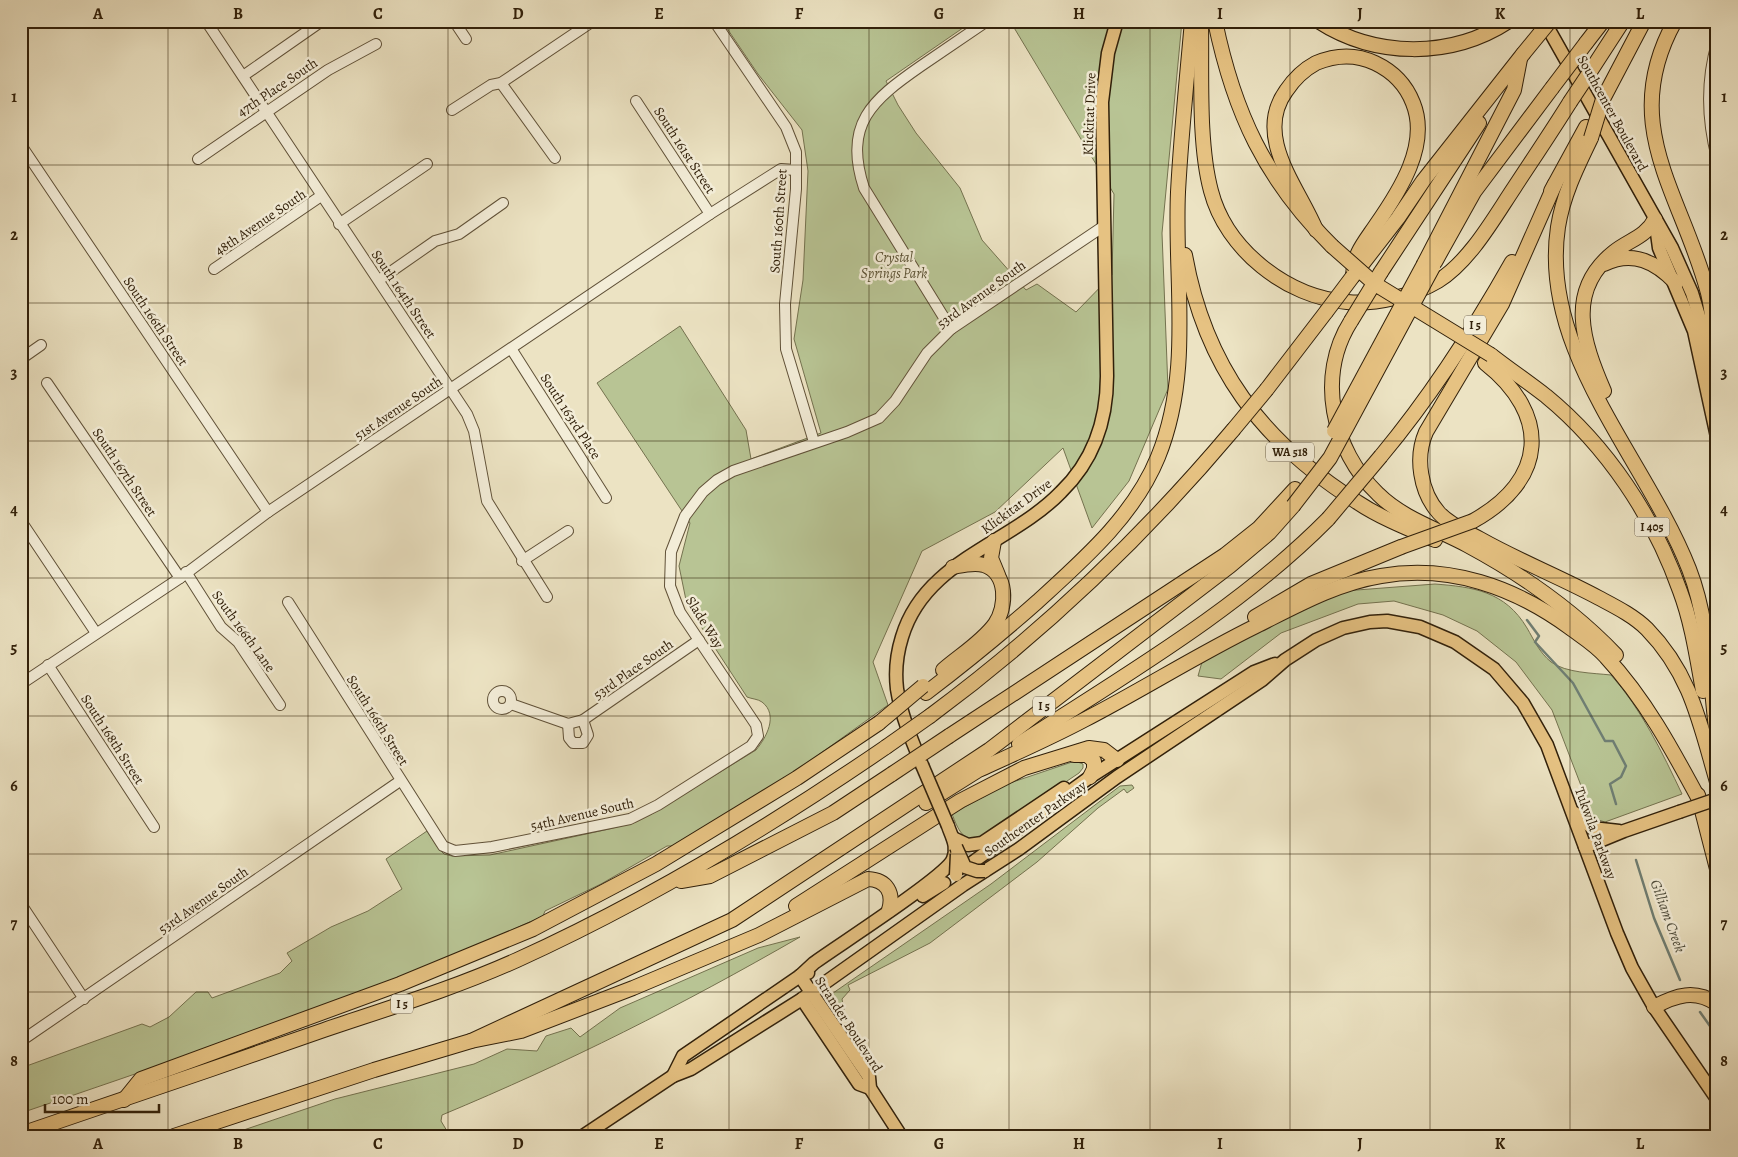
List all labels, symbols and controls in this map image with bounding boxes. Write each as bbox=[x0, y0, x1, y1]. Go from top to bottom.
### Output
text: A bbox=[92, 3, 104, 25]
text: B bbox=[233, 3, 243, 25]
text: C bbox=[373, 3, 383, 25]
text: D bbox=[512, 3, 524, 25]
text: E bbox=[654, 3, 664, 25]
text: F bbox=[795, 3, 804, 25]
text: G bbox=[934, 3, 944, 25]
text: H bbox=[1073, 3, 1085, 25]
text: I bbox=[1217, 3, 1223, 25]
text: J bbox=[1357, 3, 1363, 25]
text: K bbox=[1495, 3, 1506, 25]
text: L bbox=[1636, 3, 1645, 25]
street label: Southcenter Boulevard bbox=[1573, 52, 1653, 175]
street label: 47th Place South bbox=[233, 53, 322, 121]
street label: Klickitat Drive bbox=[1079, 72, 1100, 156]
text: 1 bbox=[11, 86, 17, 108]
text: 1 bbox=[1721, 86, 1727, 108]
street label: South 161st Street bbox=[649, 103, 720, 198]
street label: South 160th Street bbox=[765, 168, 792, 274]
street label: 48th Avenue South bbox=[211, 185, 310, 260]
text: 2 bbox=[10, 224, 18, 246]
text: 2 bbox=[1720, 224, 1728, 246]
street label: South 164th Street bbox=[367, 246, 441, 343]
park label: Crystal Springs Park bbox=[861, 248, 927, 283]
street label: 53rd Avenue South bbox=[933, 255, 1030, 333]
street label: South 166th Street bbox=[119, 273, 193, 370]
road number: I 5 bbox=[1464, 316, 1486, 334]
text: 3 bbox=[11, 362, 18, 384]
text: 3 bbox=[1721, 362, 1728, 384]
street label: South 163rd Place bbox=[536, 370, 605, 463]
street label: 51st Avenue South bbox=[351, 372, 446, 445]
street label: South 167th Street bbox=[88, 424, 161, 521]
road number: WA 518 bbox=[1266, 442, 1314, 462]
street label: Klickitat Drive bbox=[977, 474, 1055, 538]
text: 4 bbox=[10, 499, 18, 521]
text: 4 bbox=[1720, 499, 1728, 521]
road number: I 405 bbox=[1634, 518, 1670, 536]
street label: South 166th Lane bbox=[207, 587, 280, 676]
street label: Slade Way bbox=[681, 593, 728, 653]
street label: 53rd Place South bbox=[590, 634, 677, 704]
text: 5 bbox=[11, 637, 18, 659]
text: 5 bbox=[1721, 637, 1728, 659]
street label: South 166th Street bbox=[342, 671, 413, 770]
street label: South 168th Street bbox=[76, 691, 149, 788]
road number: I 5 bbox=[1033, 696, 1055, 716]
text: 6 bbox=[10, 775, 18, 797]
text: 6 bbox=[1720, 775, 1728, 797]
street label: Southcenter Parkway bbox=[980, 776, 1091, 861]
street label: Tukwila Parkway bbox=[1570, 784, 1621, 883]
street label: 54th Avenue South bbox=[529, 793, 636, 836]
street label: 53rd Avenue South bbox=[155, 862, 252, 938]
water label: Gilliam Creek bbox=[1646, 877, 1691, 956]
text: 7 bbox=[11, 913, 18, 935]
text: 7 bbox=[1721, 913, 1728, 935]
street label: Strander Boulevard bbox=[810, 973, 887, 1076]
road number: I 5 bbox=[391, 994, 413, 1014]
text: 8 bbox=[10, 1050, 18, 1072]
text: 8 bbox=[1720, 1050, 1728, 1072]
scale bar bbox=[45, 1082, 159, 1114]
text: 100 m bbox=[52, 1089, 89, 1109]
text: A bbox=[92, 1133, 104, 1155]
text: B bbox=[233, 1133, 243, 1155]
text: C bbox=[373, 1133, 383, 1155]
text: D bbox=[512, 1133, 524, 1155]
text: E bbox=[654, 1133, 664, 1155]
text: F bbox=[795, 1133, 804, 1155]
text: G bbox=[934, 1133, 944, 1155]
text: H bbox=[1073, 1133, 1085, 1155]
text: I bbox=[1217, 1133, 1223, 1155]
text: J bbox=[1357, 1133, 1363, 1155]
text: K bbox=[1495, 1133, 1506, 1155]
text: L bbox=[1636, 1133, 1645, 1155]

